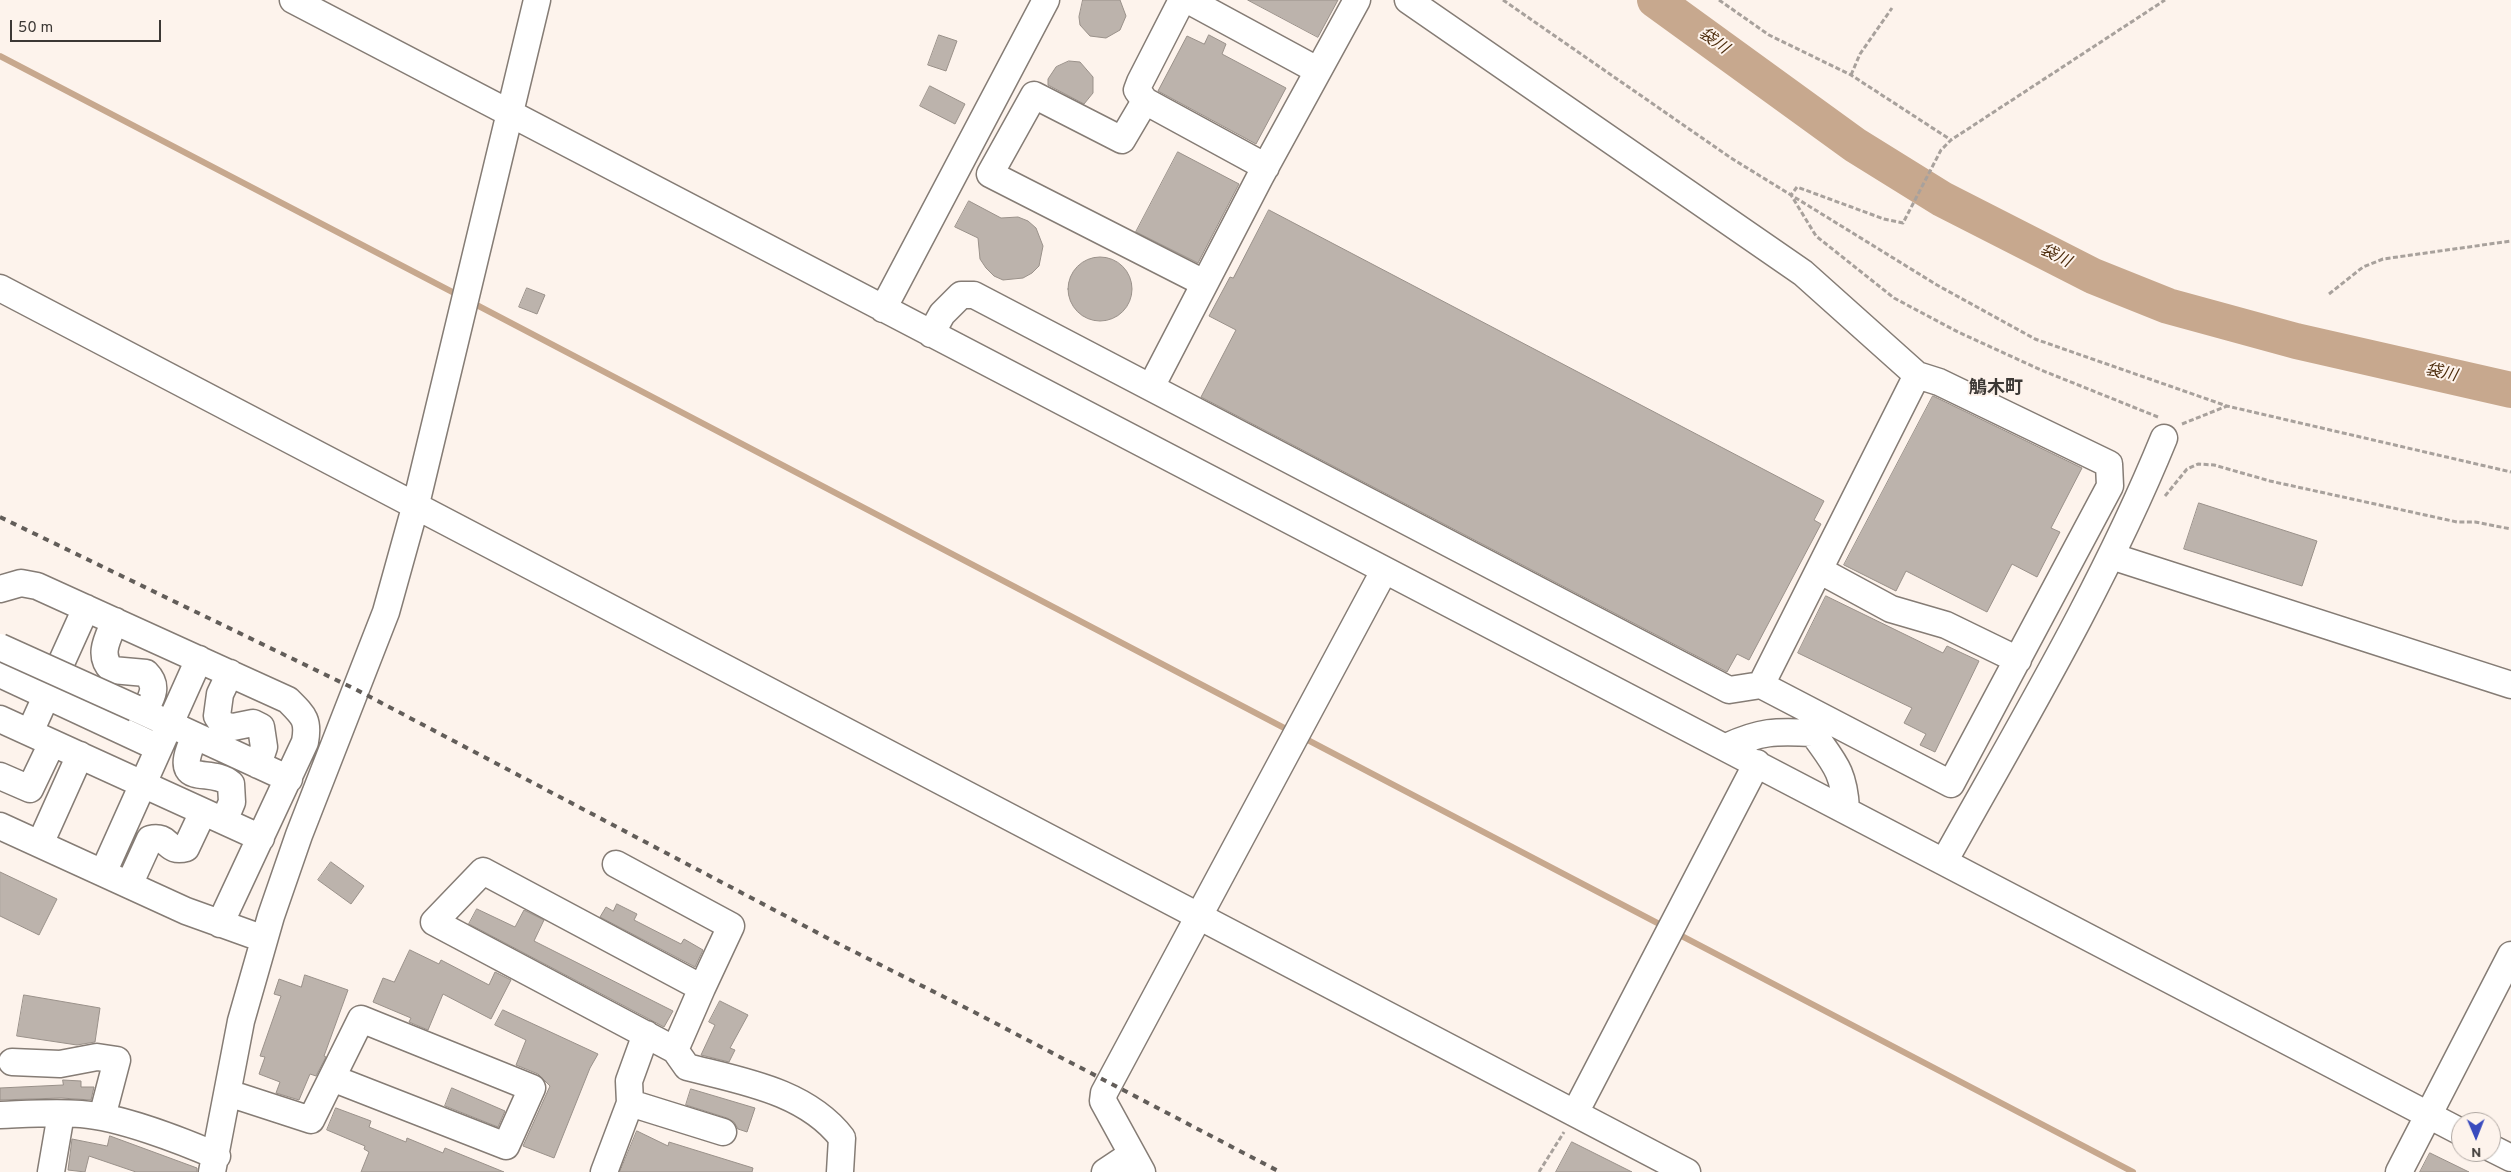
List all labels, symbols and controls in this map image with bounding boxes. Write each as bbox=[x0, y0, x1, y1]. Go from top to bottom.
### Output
scale bar bbox=[12, 10, 164, 42]
text: 50 m bbox=[18, 19, 53, 38]
water label: 袋川 bbox=[1694, 25, 1732, 59]
water label: 袋川 bbox=[2036, 241, 2074, 273]
water label: 袋川 bbox=[2423, 361, 2459, 387]
district label: 鵤木町 bbox=[1969, 378, 2023, 400]
north arrow bbox=[2451, 1112, 2501, 1162]
text: N bbox=[2471, 1143, 2481, 1160]

